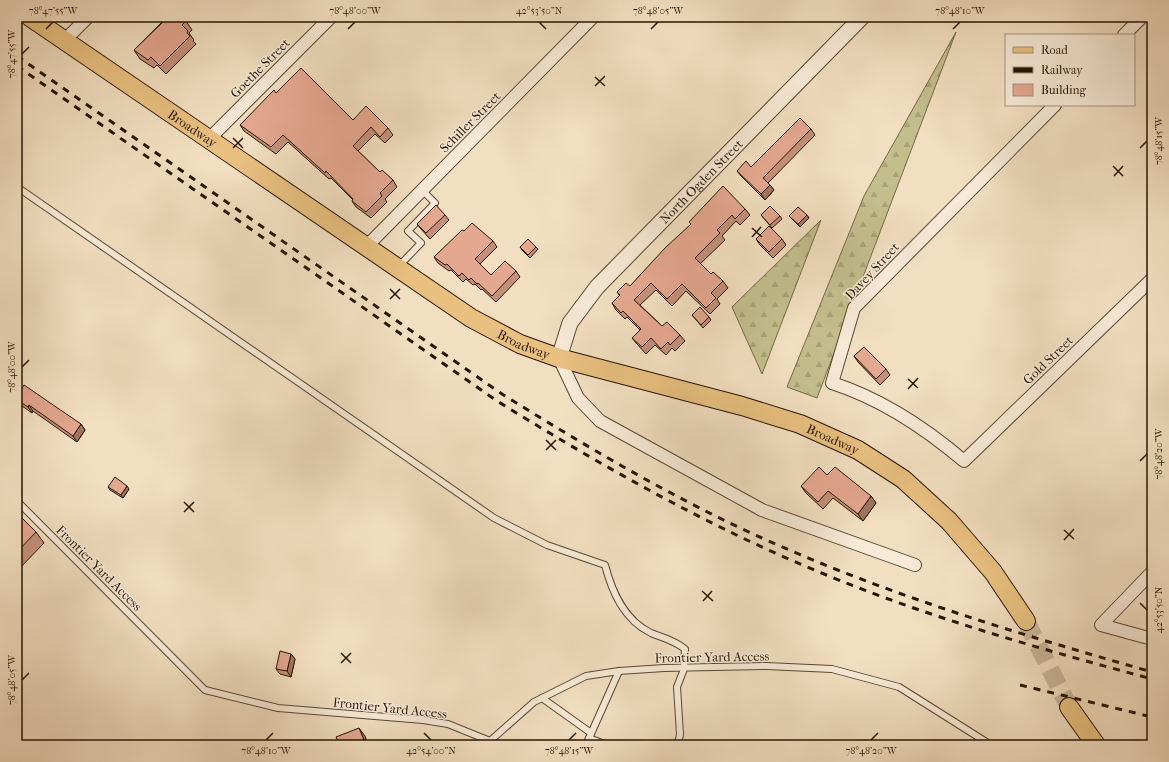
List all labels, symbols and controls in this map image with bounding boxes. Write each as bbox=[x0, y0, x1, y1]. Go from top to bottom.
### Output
text: 78°47'55"W bbox=[29, 5, 78, 17]
text: 78°48'00"W bbox=[329, 5, 382, 17]
text: 42°53'50"N bbox=[516, 5, 563, 17]
text: 78°48'05"W bbox=[633, 5, 684, 17]
text: 78°48'10"W bbox=[935, 5, 986, 17]
text: 78°47'55"W bbox=[6, 29, 18, 78]
legend bbox=[1005, 34, 1135, 106]
street label: Goethe Street bbox=[227, 35, 293, 101]
text: Road bbox=[1041, 43, 1068, 57]
text: Railway bbox=[1041, 63, 1083, 77]
text: Building bbox=[1041, 83, 1086, 97]
street label: Schiller Street bbox=[437, 88, 504, 155]
street label: Broadway bbox=[165, 106, 221, 151]
text: 78°48'15"W bbox=[1153, 116, 1165, 165]
street label: North Ogden Street bbox=[656, 136, 746, 226]
street label: Davey Street bbox=[842, 239, 902, 303]
street label: Broadway bbox=[495, 326, 553, 362]
street label: Gold Street bbox=[1020, 332, 1076, 387]
text: 78°48'00"W bbox=[6, 340, 18, 393]
street label: Broadway bbox=[805, 421, 863, 458]
text: 78°48'20"W bbox=[1153, 427, 1165, 479]
street label: Frontier Yard Access bbox=[53, 522, 145, 614]
text: 42°53'50"N bbox=[1153, 586, 1165, 633]
street label: Frontier Yard Access bbox=[655, 648, 770, 665]
text: 78°48'05"W bbox=[6, 654, 18, 705]
street label: Frontier Yard Access bbox=[332, 695, 448, 721]
text: 78°48'10"W bbox=[241, 745, 292, 757]
text: 42°54'00"N bbox=[406, 745, 456, 757]
text: 78°48'15"W bbox=[545, 745, 594, 757]
text: 78°48'20"W bbox=[846, 745, 898, 757]

